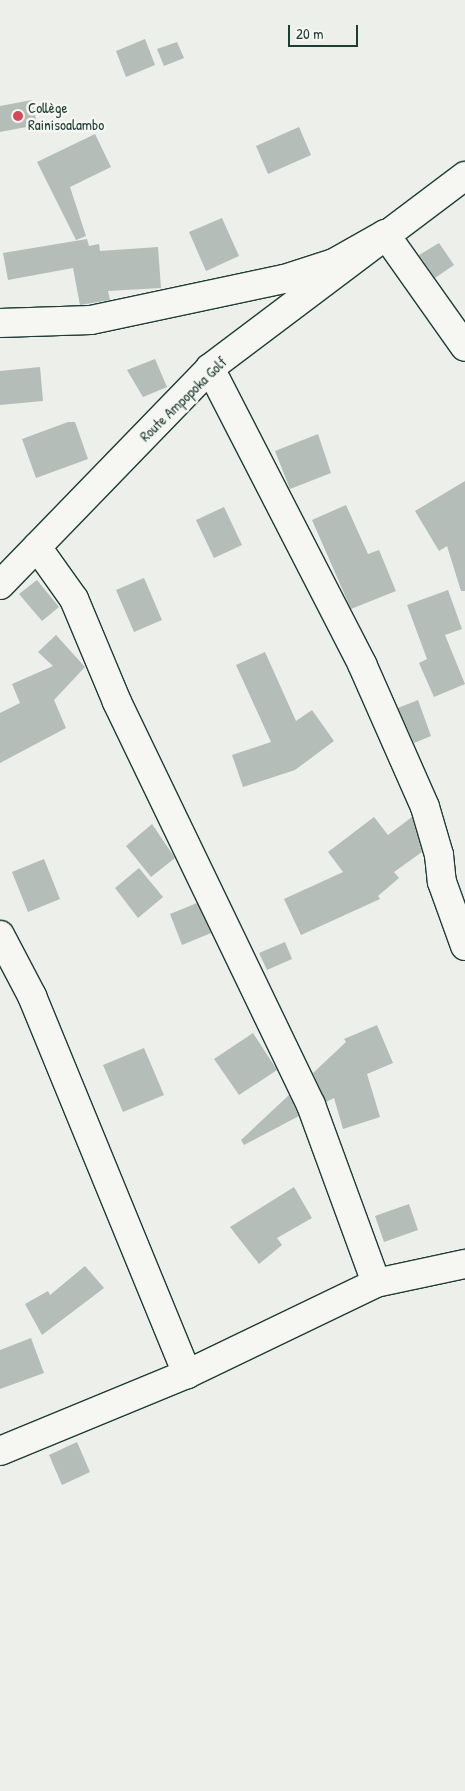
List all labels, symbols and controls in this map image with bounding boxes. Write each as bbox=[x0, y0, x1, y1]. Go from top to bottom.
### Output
scale bar bbox=[290, 15, 360, 47]
text: 20 m bbox=[296, 23, 323, 44]
place label: Collège Rainisoalambo bbox=[28, 98, 104, 133]
marker: Collège Rainisoalambo bbox=[12, 110, 24, 122]
street label: Route Ampopoka Golf bbox=[136, 353, 230, 445]

